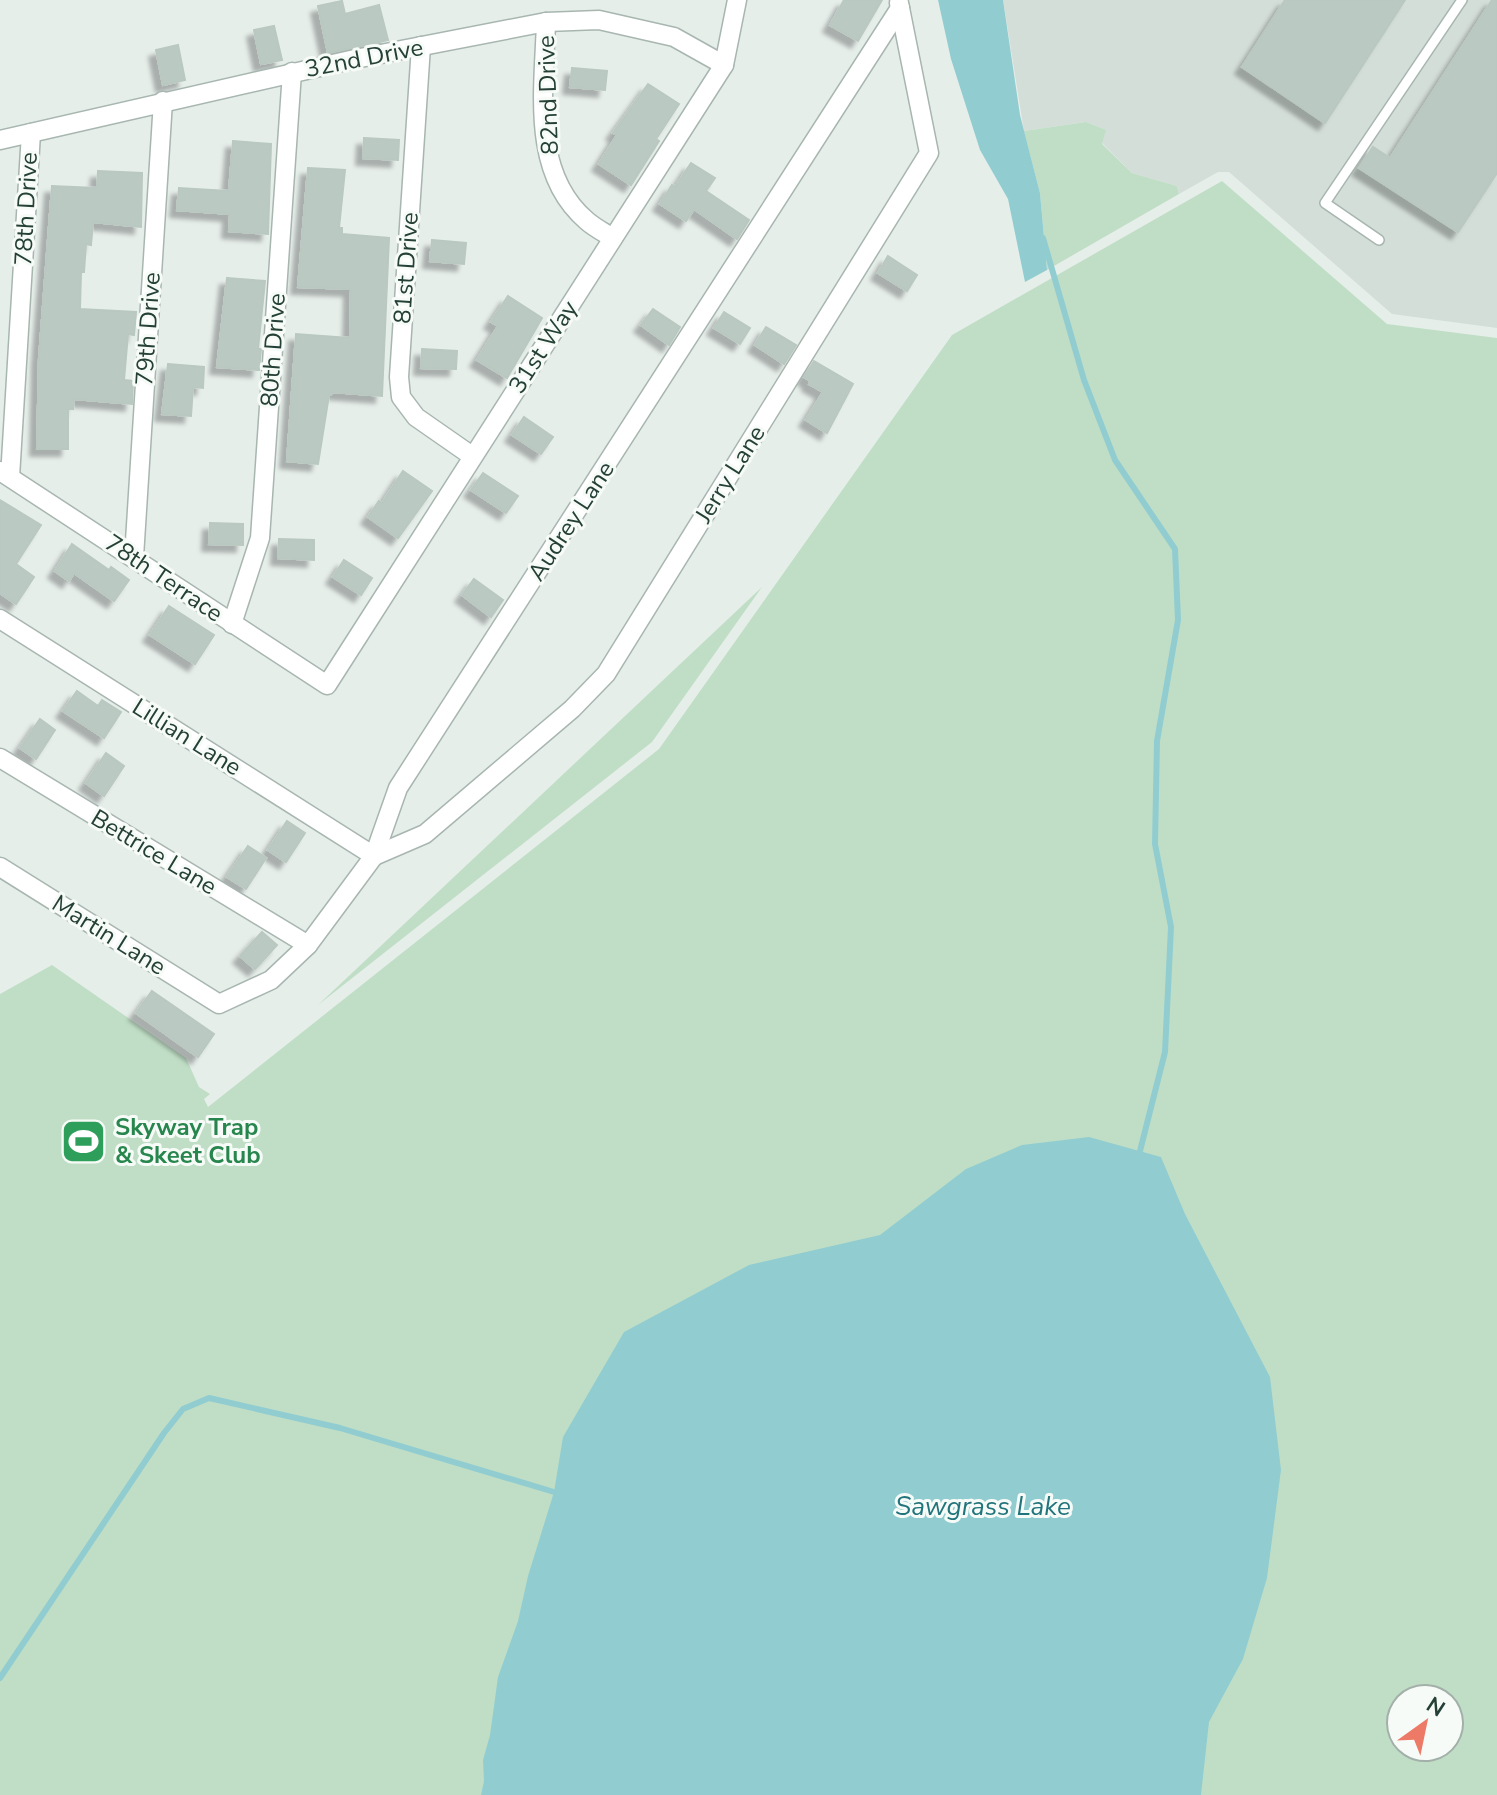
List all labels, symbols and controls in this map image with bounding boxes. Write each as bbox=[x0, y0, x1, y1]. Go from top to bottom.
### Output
street label: 32nd Drive bbox=[302, 31, 426, 85]
street label: 82nd Drive bbox=[530, 35, 566, 155]
street label: 78th Drive bbox=[7, 151, 45, 267]
street label: 81st Drive bbox=[386, 211, 426, 325]
street label: 79th Drive bbox=[128, 271, 168, 387]
street label: 80th Drive bbox=[253, 292, 293, 408]
street label: 31st Way bbox=[501, 294, 585, 400]
street label: Jerry Lane bbox=[687, 419, 772, 530]
street label: Audrey Lane bbox=[520, 455, 622, 587]
street label: 78th Terrace bbox=[99, 527, 229, 629]
street label: Lillian Lane bbox=[126, 691, 248, 783]
street label: Bettrice Lane bbox=[85, 802, 223, 902]
street label: Martin Lane bbox=[46, 887, 172, 983]
place label: Skyway Trap & Skeet Club bbox=[115, 1111, 261, 1171]
sports icon: Skyway Trap & Skeet Club bbox=[60, 1117, 108, 1165]
water label: Sawgrass Lake bbox=[895, 1489, 1071, 1524]
north arrow bbox=[1385, 1683, 1465, 1763]
text: N bbox=[1420, 1690, 1450, 1724]

